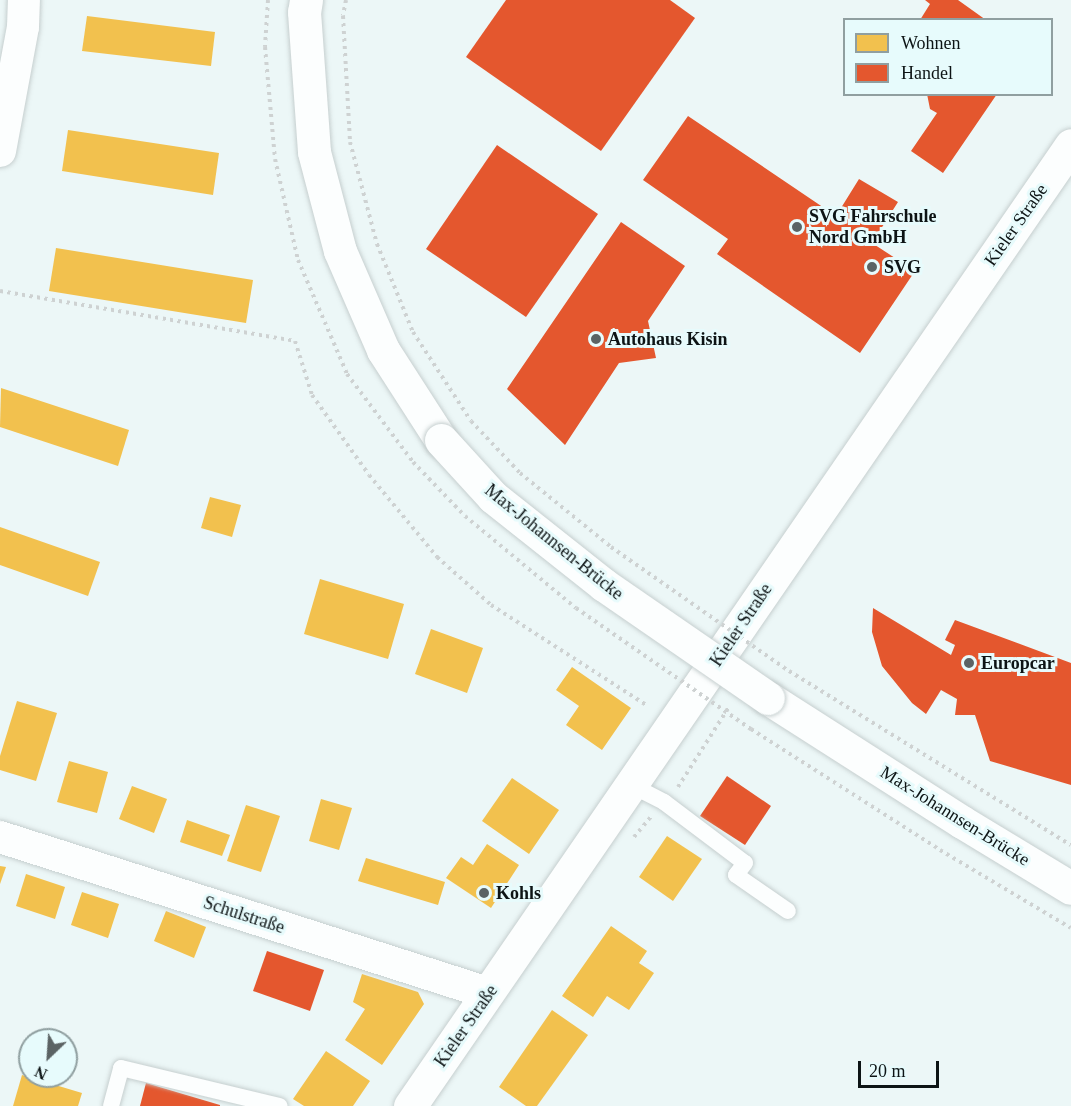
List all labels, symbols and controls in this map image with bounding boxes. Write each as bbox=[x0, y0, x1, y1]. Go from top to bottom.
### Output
legend bbox=[843, 18, 1053, 96]
text: Wohnen bbox=[901, 33, 961, 53]
text: Handel bbox=[901, 63, 953, 83]
street label: Kieler Straße bbox=[980, 180, 1052, 270]
place label: SVG Fahrschule Nord GmbH bbox=[809, 206, 937, 248]
marker: SVG Fahrschule Nord GmbH bbox=[790, 220, 804, 234]
place label: SVG bbox=[884, 256, 921, 278]
marker: SVG bbox=[865, 260, 879, 274]
place label: Autohaus Kisin bbox=[608, 328, 728, 350]
marker: Autohaus Kisin bbox=[589, 332, 603, 346]
street label: Max-Johannsen-Brücke bbox=[480, 480, 628, 604]
street label: Kieler Straße bbox=[705, 579, 777, 671]
place label: Europcar bbox=[981, 652, 1055, 674]
marker: Europcar bbox=[962, 656, 976, 670]
street label: Max-Johannsen-Brücke bbox=[876, 761, 1034, 871]
place label: Kohls bbox=[496, 882, 541, 904]
marker: Kohls bbox=[477, 886, 491, 900]
street label: Schulstraße bbox=[201, 892, 287, 938]
street label: Kieler Straße bbox=[430, 981, 502, 1071]
north arrow bbox=[18, 1028, 78, 1088]
scale bar bbox=[861, 1049, 942, 1087]
text: 20 m bbox=[869, 1061, 906, 1081]
text: N bbox=[32, 1063, 50, 1083]

